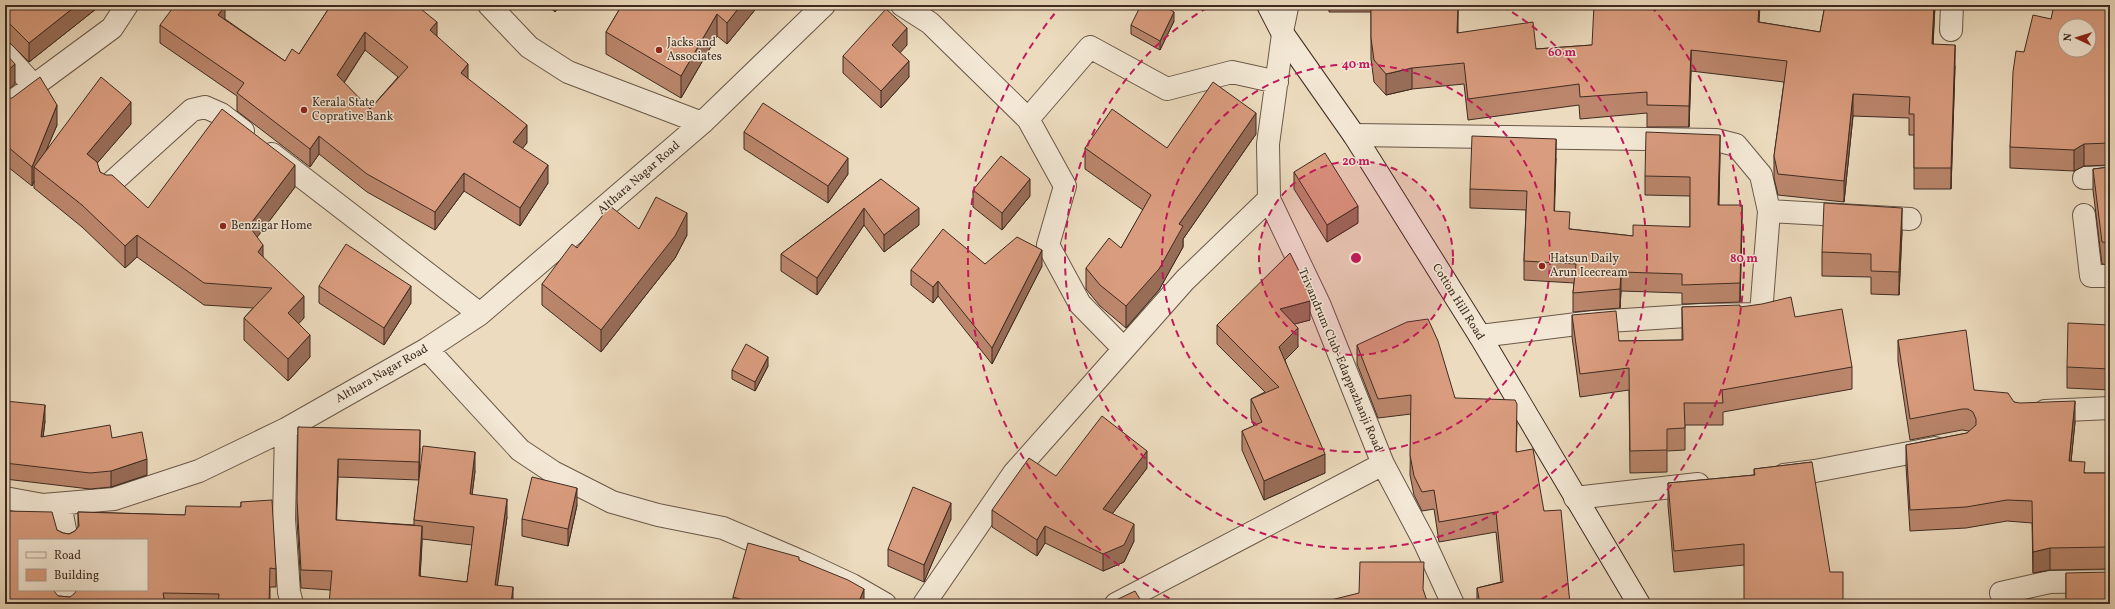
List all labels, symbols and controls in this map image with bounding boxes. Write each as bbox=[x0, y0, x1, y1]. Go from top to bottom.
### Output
north arrow bbox=[2057, 18, 2097, 58]
text: N bbox=[2061, 33, 2076, 42]
place label: Jacks and Associates bbox=[667, 35, 722, 65]
marker: Jacks and Associates bbox=[654, 45, 664, 55]
text: 60 m bbox=[1548, 45, 1576, 61]
text: 40 m bbox=[1342, 57, 1371, 73]
place label: Kerala State Coprative Bank bbox=[312, 95, 394, 125]
marker: Kerala State Coprative Bank bbox=[299, 105, 309, 115]
street label: Althara Nagar Road bbox=[594, 138, 684, 218]
text: 20 m bbox=[1342, 154, 1370, 170]
place label: Benzigar Home bbox=[231, 218, 313, 234]
marker: Benzigar Home bbox=[218, 221, 228, 231]
centre of rings bbox=[1349, 251, 1363, 265]
place label: Hatsun Daily Arun Icecream bbox=[1550, 251, 1628, 281]
text: 80 m bbox=[1730, 251, 1758, 267]
street label: Cotton Hill Road bbox=[1428, 261, 1488, 344]
marker: Hatsun Daily Arun Icecream bbox=[1537, 261, 1547, 271]
street label: Trivandrum Club-Edappazhanji Road bbox=[1294, 266, 1386, 455]
street label: Althara Nagar Road bbox=[333, 341, 431, 407]
legend bbox=[18, 539, 148, 591]
text: Road bbox=[54, 548, 81, 564]
text: Building bbox=[54, 568, 99, 584]

